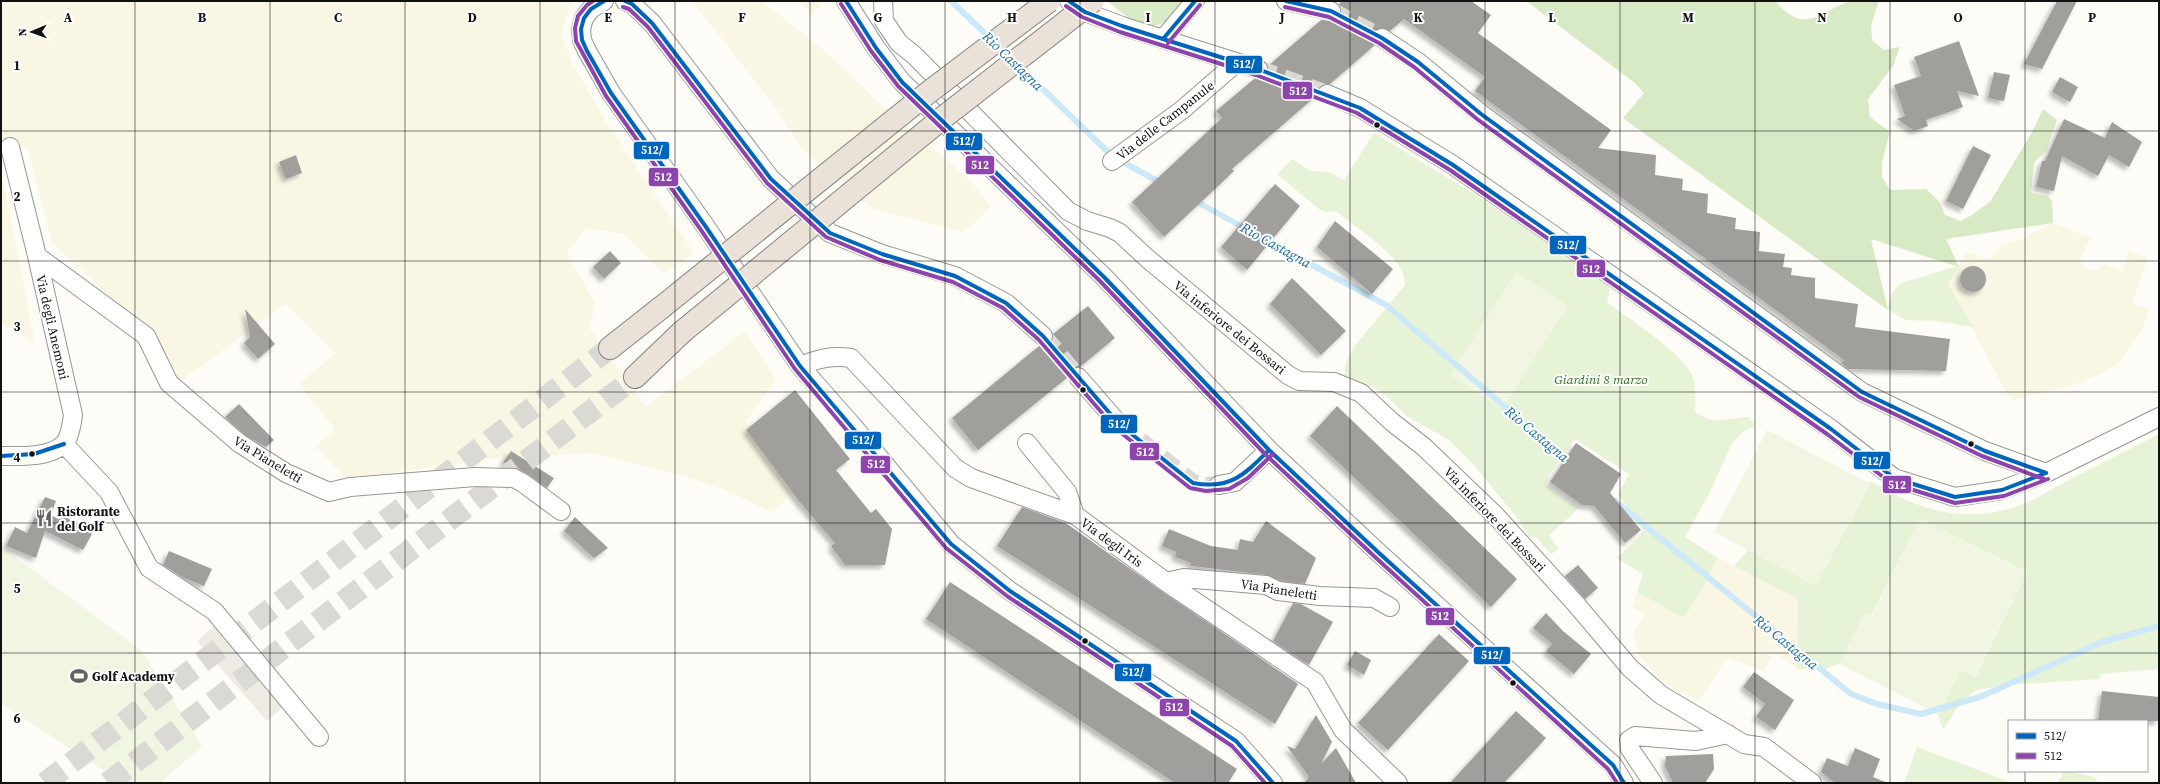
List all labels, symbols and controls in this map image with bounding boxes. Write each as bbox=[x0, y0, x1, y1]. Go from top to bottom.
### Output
text: A bbox=[64, 9, 73, 26]
text: B bbox=[198, 9, 207, 26]
text: C bbox=[334, 9, 342, 26]
text: D bbox=[467, 9, 477, 26]
text: E bbox=[604, 9, 612, 26]
text: F bbox=[738, 9, 746, 26]
text: G bbox=[874, 9, 883, 26]
text: H bbox=[1007, 9, 1017, 26]
text: I bbox=[1145, 9, 1151, 26]
text: J bbox=[1278, 9, 1285, 26]
text: K bbox=[1413, 9, 1423, 26]
text: L bbox=[1548, 9, 1556, 26]
text: M bbox=[1682, 9, 1694, 26]
text: N bbox=[1817, 9, 1827, 26]
text: O bbox=[1953, 9, 1963, 26]
text: P bbox=[2088, 9, 2096, 26]
north arrow bbox=[12, 12, 52, 52]
water label: Rio Castagna bbox=[977, 26, 1048, 96]
text: N bbox=[15, 28, 30, 37]
line badge: 512/ bbox=[1225, 55, 1263, 74]
text: 1 bbox=[13, 57, 21, 74]
text: 512/ bbox=[1233, 57, 1256, 72]
street label: Via delle Campanule bbox=[1113, 77, 1218, 164]
line badge: 512 bbox=[1282, 81, 1313, 100]
text: 512 bbox=[1289, 84, 1307, 99]
unlabelled marker bbox=[1372, 120, 1382, 130]
line badge: 512/ bbox=[945, 132, 983, 151]
text: 512/ bbox=[953, 134, 976, 149]
line badge: 512/ bbox=[633, 141, 670, 160]
text: 512/ bbox=[641, 143, 664, 158]
line badge: 512 bbox=[965, 155, 995, 175]
text: 512 bbox=[971, 158, 989, 173]
line badge: 512 bbox=[648, 167, 679, 187]
text: 512 bbox=[654, 170, 672, 185]
text: 2 bbox=[13, 188, 21, 205]
water label: Rio Castagna bbox=[1236, 217, 1315, 273]
line badge: 512/ bbox=[1549, 235, 1587, 255]
text: 512/ bbox=[1557, 238, 1580, 253]
line badge: 512 bbox=[1576, 259, 1606, 278]
text: 512 bbox=[1582, 262, 1600, 277]
street label: Via degli Anemoni bbox=[32, 273, 73, 381]
street label: Via inferiore dei Bossari bbox=[1170, 277, 1289, 378]
text: 3 bbox=[13, 318, 21, 335]
park label: Giardini 8 marzo bbox=[1554, 371, 1648, 388]
unlabelled marker bbox=[1078, 385, 1088, 395]
water label: Rio Castagna bbox=[1500, 401, 1574, 467]
line badge: 512/ bbox=[1100, 414, 1138, 434]
text: 512/ bbox=[1108, 417, 1131, 432]
line badge: 512/ bbox=[844, 431, 882, 450]
street label: Via Pianeletti bbox=[230, 432, 305, 487]
text: 512/ bbox=[852, 433, 875, 448]
unlabelled marker bbox=[1966, 439, 1976, 449]
line badge: 512 bbox=[1129, 442, 1160, 461]
text: 512 bbox=[1136, 445, 1154, 460]
text: 4 bbox=[13, 449, 21, 466]
unlabelled marker bbox=[27, 449, 37, 459]
line badge: 512/ bbox=[1853, 451, 1891, 470]
text: 512/ bbox=[1861, 454, 1884, 469]
line badge: 512 bbox=[860, 455, 891, 474]
text: 512 bbox=[867, 457, 885, 472]
street label: Via inferiore dei Bossari bbox=[1440, 463, 1549, 576]
line badge: 512 bbox=[1882, 475, 1912, 494]
text: 512 bbox=[1888, 478, 1906, 493]
place label: Ristorante del Golf bbox=[57, 503, 120, 535]
restaurant icon: Ristorante del Golf bbox=[34, 508, 54, 528]
street label: Via degli Iris bbox=[1077, 514, 1147, 571]
street label: Via Pianeletti bbox=[1239, 575, 1319, 604]
text: 5 bbox=[13, 580, 21, 597]
line badge: 512 bbox=[1425, 607, 1455, 626]
text: 512 bbox=[1431, 609, 1449, 624]
water label: Rio Castagna bbox=[1749, 609, 1823, 675]
unlabelled marker bbox=[1080, 636, 1090, 646]
line badge: 512/ bbox=[1473, 646, 1511, 665]
text: 512/ bbox=[1481, 648, 1504, 663]
line badge: 512/ bbox=[1114, 663, 1152, 682]
text: 512/ bbox=[1122, 665, 1145, 680]
sports icon: Golf Academy bbox=[69, 666, 89, 686]
place label: Golf Academy bbox=[92, 668, 175, 685]
unlabelled marker bbox=[1508, 678, 1518, 688]
line badge: 512 bbox=[1159, 698, 1190, 717]
text: 512 bbox=[1165, 700, 1183, 715]
text: 6 bbox=[13, 710, 21, 727]
legend bbox=[2008, 720, 2148, 772]
text: 512/ bbox=[2044, 728, 2066, 744]
text: 512 bbox=[2044, 748, 2062, 764]

